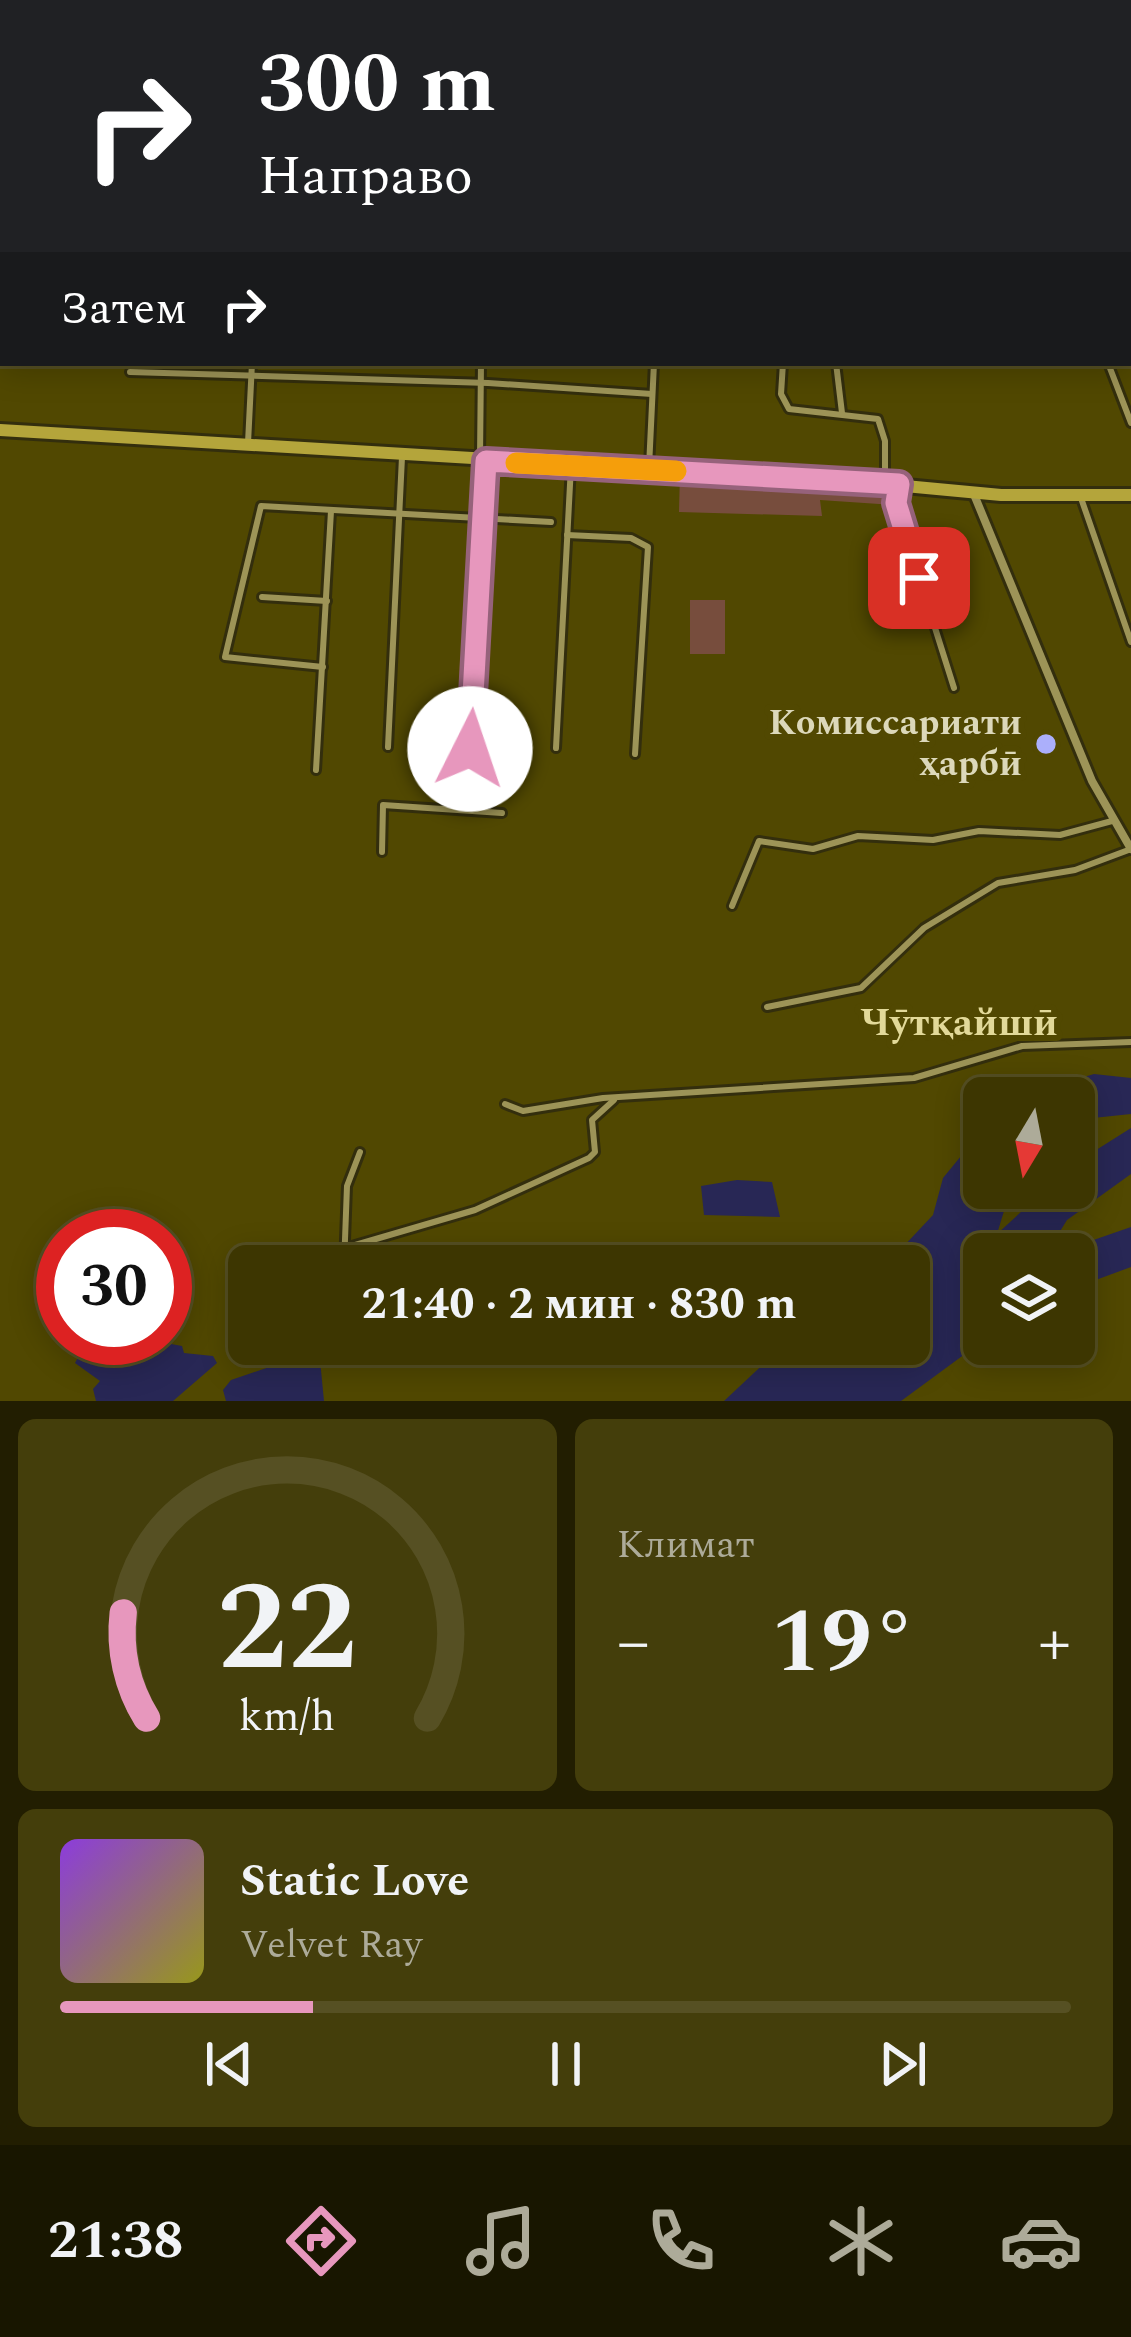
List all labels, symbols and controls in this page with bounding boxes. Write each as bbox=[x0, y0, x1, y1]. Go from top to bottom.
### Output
text: 300 m bbox=[258, 21, 496, 149]
icon: right bbox=[60, 48, 216, 204]
text: Направо bbox=[258, 136, 473, 218]
text: Затем bbox=[60, 275, 187, 344]
icon: right bbox=[211, 276, 277, 342]
pin bbox=[868, 527, 970, 629]
icon: arrive bbox=[886, 545, 952, 611]
position arrow bbox=[407, 686, 533, 812]
place label: Комиссариати ҳарбӣ bbox=[769, 696, 1022, 792]
marker: Комиссариати ҳарбӣ bbox=[1033, 731, 1059, 757]
district label: Чӯтқайшӣ bbox=[860, 994, 1058, 1053]
north arrow bbox=[963, 1077, 1095, 1209]
map controls bbox=[963, 1077, 1095, 1365]
speed limit sign: 30 bbox=[36, 1209, 192, 1365]
button: layers bbox=[963, 1233, 1095, 1365]
text: 21:40 · 2 мин · 830 m bbox=[362, 1270, 796, 1339]
text: Климат bbox=[617, 1516, 755, 1575]
text: 22 bbox=[217, 1535, 357, 1725]
text: 19° bbox=[771, 1575, 917, 1712]
text: − bbox=[617, 1593, 650, 1694]
text: + bbox=[1038, 1593, 1071, 1694]
text: km/h bbox=[239, 1685, 336, 1750]
text: Static Love bbox=[240, 1847, 469, 1916]
text: Velvet Ray bbox=[240, 1916, 422, 1975]
icon: previous bbox=[196, 2031, 262, 2097]
icon: pause bbox=[533, 2031, 599, 2097]
icon: next bbox=[870, 2031, 936, 2097]
icon: directions bbox=[279, 2199, 363, 2283]
icon: music bbox=[459, 2199, 543, 2283]
icon: phone bbox=[639, 2199, 723, 2283]
icon: climate bbox=[819, 2199, 903, 2283]
icon: car bbox=[999, 2199, 1083, 2283]
text: 21:38 bbox=[48, 2200, 184, 2282]

